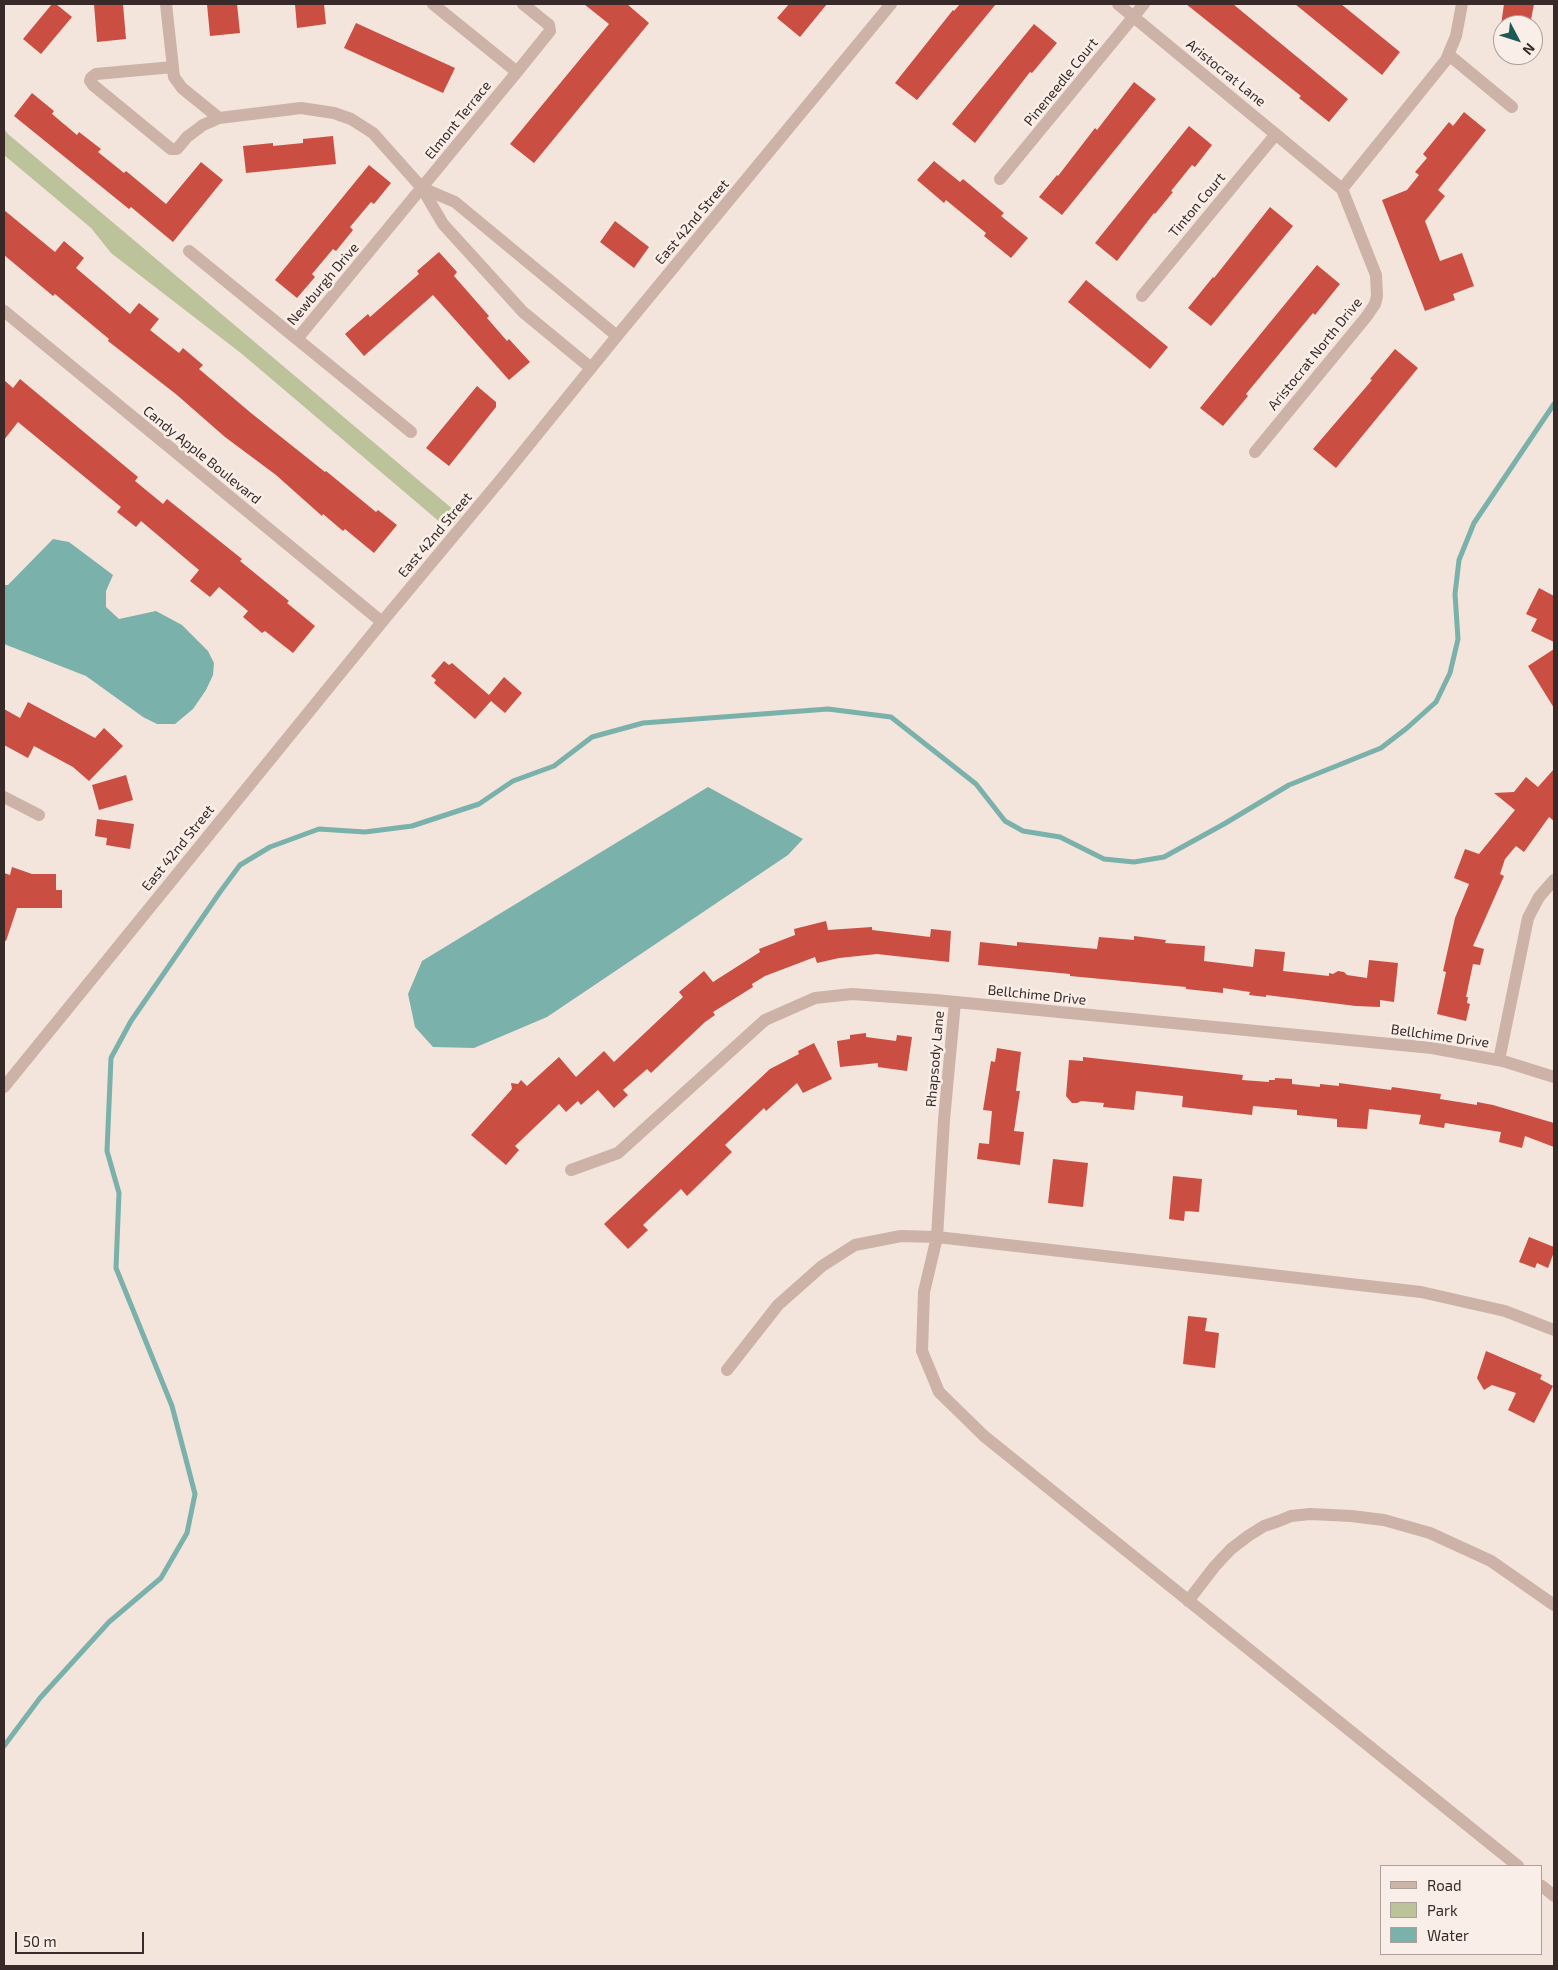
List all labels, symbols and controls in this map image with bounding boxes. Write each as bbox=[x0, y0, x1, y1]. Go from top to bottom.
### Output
north arrow bbox=[1493, 15, 1543, 65]
street label: Pineneedle Court bbox=[1020, 35, 1102, 129]
street label: Aristocrat Lane bbox=[1183, 36, 1269, 110]
text: N bbox=[1519, 40, 1539, 59]
street label: Elmont Terrace bbox=[421, 77, 495, 163]
street label: Tinton Court bbox=[1165, 169, 1229, 241]
street label: East 42nd Street bbox=[652, 176, 732, 268]
street label: Newburgh Drive bbox=[284, 239, 362, 329]
street label: Aristocrat North Drive bbox=[1264, 294, 1366, 414]
street label: Candy Apple Boulevard bbox=[140, 402, 264, 508]
street label: East 42nd Street bbox=[395, 489, 475, 581]
street label: East 42nd Street bbox=[138, 802, 218, 894]
street label: Bellchime Drive bbox=[987, 981, 1087, 1009]
street label: Rhapsody Lane bbox=[922, 1010, 948, 1108]
street label: Bellchime Drive bbox=[1390, 1021, 1490, 1051]
legend bbox=[1380, 1865, 1543, 1955]
text: Road bbox=[1427, 1876, 1462, 1894]
text: Park bbox=[1427, 1901, 1458, 1919]
scale bar bbox=[18, 1922, 146, 1954]
text: Water bbox=[1427, 1926, 1469, 1944]
text: 50 m bbox=[23, 1932, 57, 1950]

